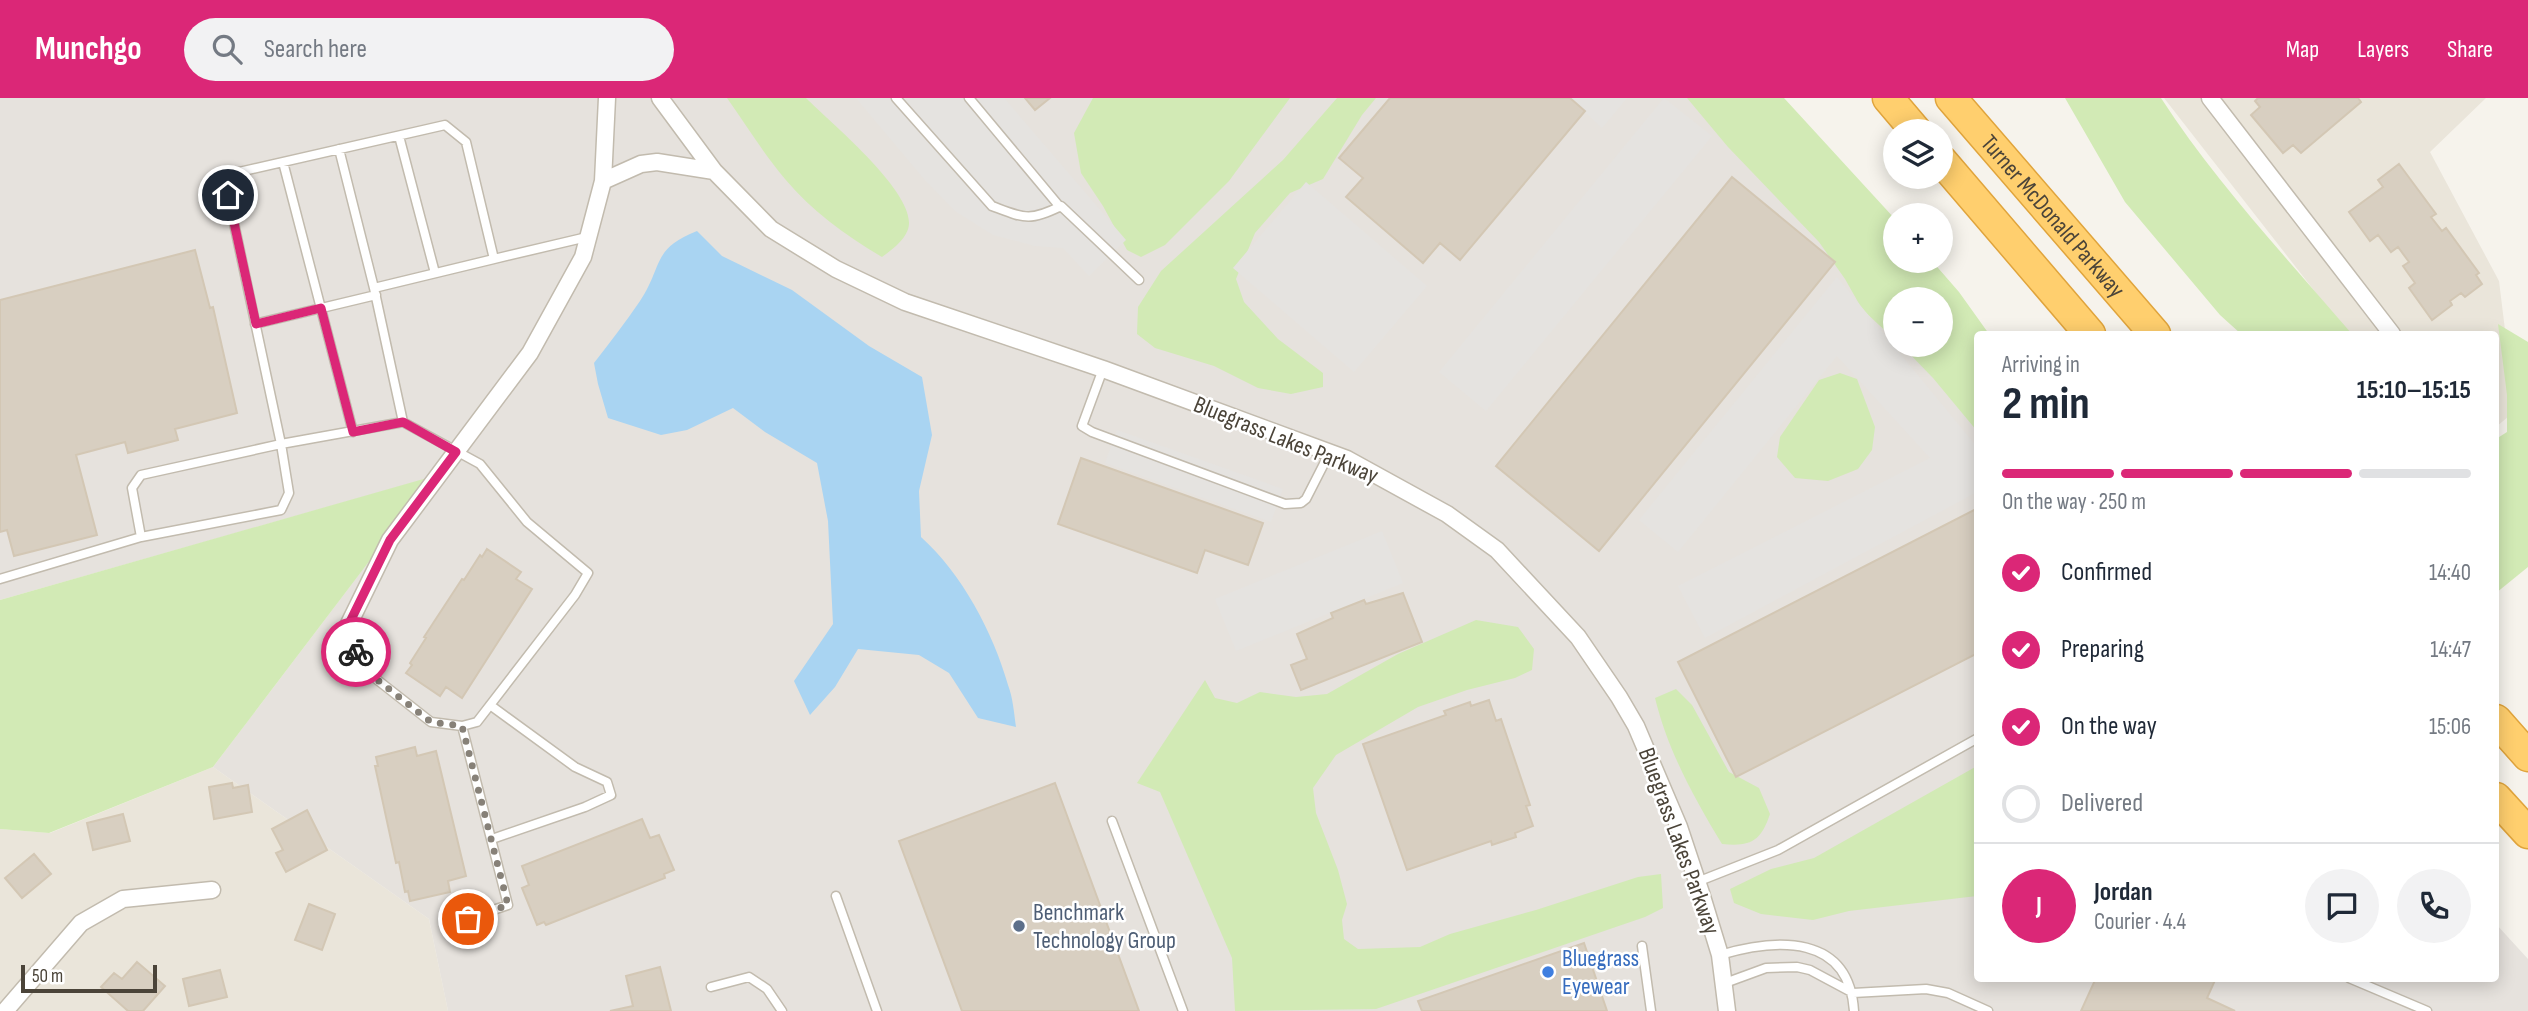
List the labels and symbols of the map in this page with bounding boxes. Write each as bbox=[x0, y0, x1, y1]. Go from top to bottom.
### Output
street label: Turner McDonald Parkway bbox=[1975, 129, 2131, 303]
pin bbox=[198, 165, 258, 225]
street label: Bluegrass Lakes Parkway bbox=[1189, 390, 1383, 490]
courier bbox=[321, 617, 391, 687]
street label: Bluegrass Lakes Parkway bbox=[1632, 744, 1726, 938]
pin bbox=[438, 889, 498, 949]
place label: Benchmark Technology Group bbox=[1033, 898, 1176, 955]
marker: Benchmark Technology Group bbox=[1011, 918, 1027, 934]
place label: Bluegrass Eyewear bbox=[1562, 944, 1639, 1001]
scale bar bbox=[21, 962, 158, 994]
marker: Bluegrass Eyewear bbox=[1540, 964, 1556, 980]

